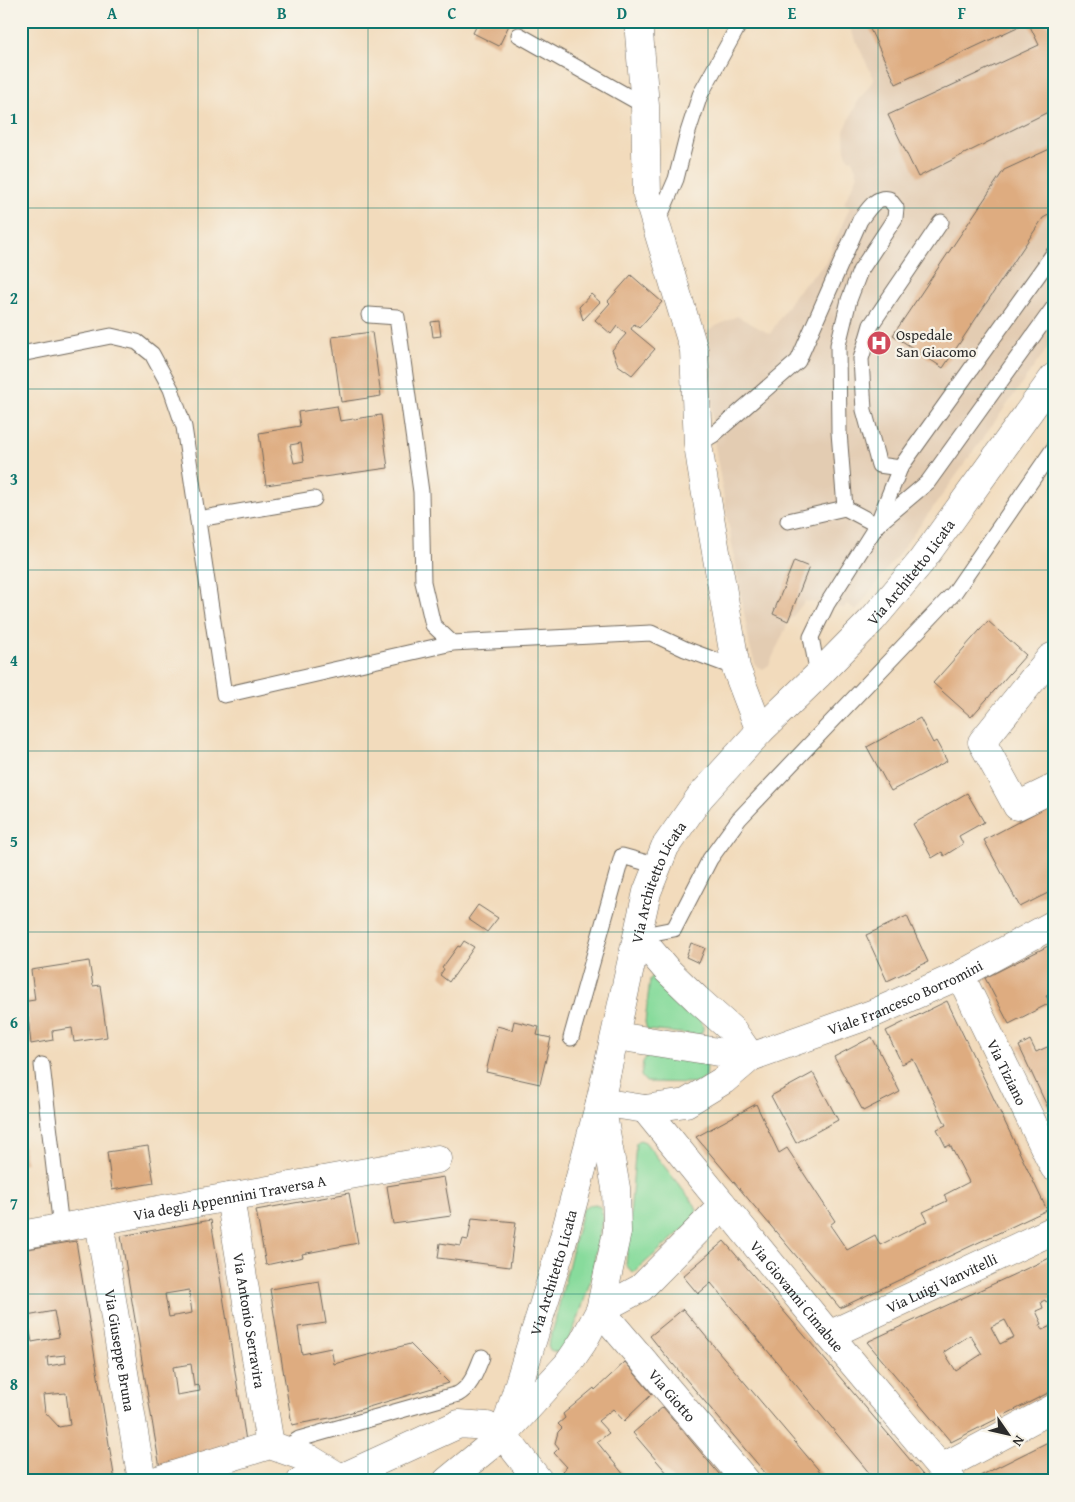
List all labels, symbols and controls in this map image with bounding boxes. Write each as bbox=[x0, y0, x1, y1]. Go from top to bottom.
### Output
text: A bbox=[107, 1, 118, 25]
text: B bbox=[277, 1, 287, 25]
text: C bbox=[447, 1, 457, 25]
text: D bbox=[617, 1, 627, 25]
text: E bbox=[788, 1, 797, 25]
text: F bbox=[958, 1, 966, 25]
text: 1 bbox=[10, 106, 18, 130]
text: 2 bbox=[10, 286, 18, 310]
place label: Ospedale San Giacomo bbox=[896, 324, 977, 362]
hospital icon: Ospedale San Giacomo bbox=[866, 330, 892, 356]
text: 3 bbox=[10, 467, 18, 491]
street label: Via Architetto Licata bbox=[862, 515, 959, 630]
text: 4 bbox=[10, 648, 18, 672]
street label: Via Architetto Licata bbox=[625, 817, 691, 945]
text: 5 bbox=[10, 829, 18, 853]
street label: Viale Francesco Borromini bbox=[824, 954, 986, 1040]
text: 6 bbox=[10, 1010, 18, 1034]
street label: Via Tiziano bbox=[982, 1035, 1033, 1109]
street label: Via degli Appennini Traversa A bbox=[132, 1169, 328, 1225]
text: 7 bbox=[10, 1191, 18, 1215]
street label: Via Architetto Licata bbox=[524, 1207, 581, 1338]
street label: Via Giovanni Cimabue bbox=[745, 1236, 849, 1356]
street label: Via Luigi Vanvitelli bbox=[882, 1248, 1000, 1318]
street label: Via Antonio Serravira bbox=[229, 1251, 271, 1390]
street label: Via Giuseppe Bruna bbox=[100, 1288, 141, 1413]
street label: Via Giotto bbox=[644, 1364, 701, 1426]
text: 8 bbox=[10, 1372, 18, 1396]
north arrow bbox=[982, 1410, 1032, 1460]
text: N bbox=[1008, 1432, 1030, 1451]

